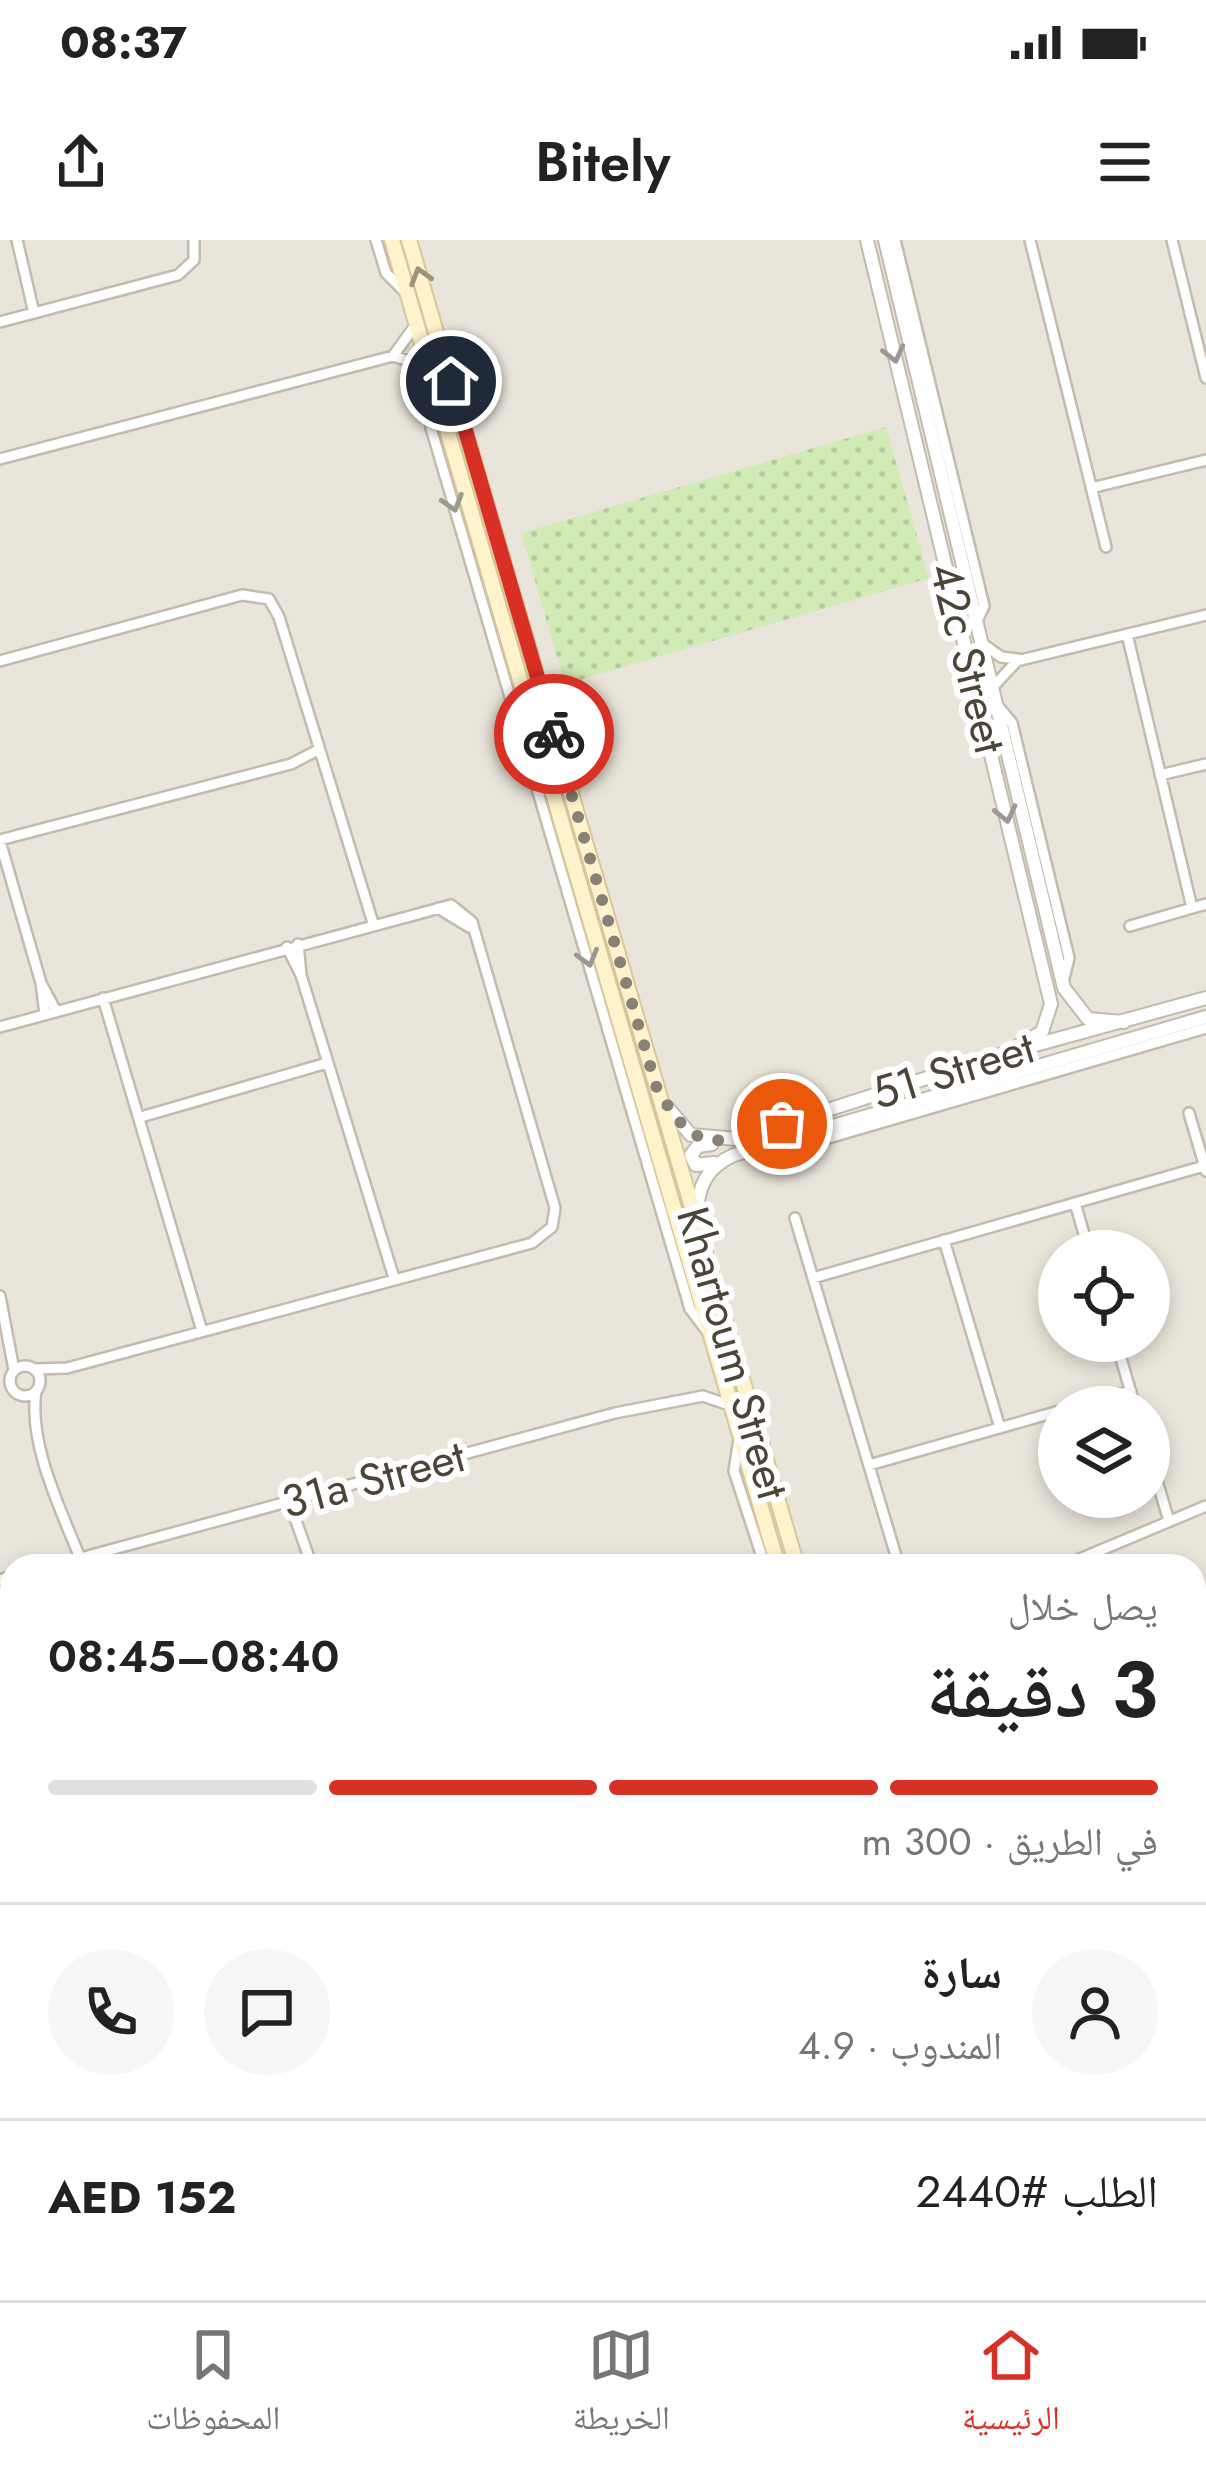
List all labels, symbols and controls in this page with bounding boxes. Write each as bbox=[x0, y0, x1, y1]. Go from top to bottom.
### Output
text: 08:37 bbox=[60, 10, 187, 75]
text: Bitely bbox=[535, 123, 671, 201]
icon: share bbox=[48, 129, 114, 195]
icon: menu bbox=[1092, 129, 1158, 195]
one-way arrow bbox=[409, 267, 434, 288]
pin bbox=[400, 330, 502, 432]
one-way arrow bbox=[880, 343, 905, 363]
icon: home bbox=[418, 348, 484, 414]
one-way arrow bbox=[439, 492, 464, 513]
street label: 42c Street bbox=[913, 556, 1023, 760]
courier bbox=[494, 674, 614, 794]
icon: bike bbox=[521, 701, 587, 767]
one-way arrow bbox=[992, 804, 1017, 824]
one-way arrow bbox=[574, 947, 599, 968]
street label: 51 Street bbox=[864, 1015, 1042, 1125]
pin bbox=[731, 1073, 833, 1175]
icon: bag bbox=[749, 1091, 815, 1157]
street label: Khartoum Street bbox=[660, 1199, 806, 1507]
map controls bbox=[1038, 1230, 1170, 1518]
button: locate bbox=[1038, 1230, 1170, 1362]
button: layers bbox=[1038, 1386, 1170, 1518]
street label: 31a Street bbox=[274, 1423, 472, 1535]
text: يصل خلال bbox=[1008, 1578, 1158, 1635]
text: 08:40–08:45 bbox=[48, 1624, 339, 1689]
text: 3 دقيقة bbox=[926, 1634, 1158, 1746]
text: في الطريق · 300 m bbox=[862, 1813, 1158, 1870]
text: سارة bbox=[921, 1940, 1002, 2005]
button: phone bbox=[48, 1949, 174, 2075]
button: chat bbox=[204, 1949, 330, 2075]
button: person bbox=[1032, 1949, 1158, 2075]
text: المندوب · 4.9 bbox=[798, 2017, 1002, 2074]
text: الطلب #2440 bbox=[916, 2159, 1158, 2224]
text: AED 152 bbox=[48, 2165, 236, 2230]
tab: المحفوظات bbox=[146, 2322, 280, 2450]
tab: الخريطة bbox=[573, 2322, 670, 2450]
tab: الرئيسية bbox=[962, 2322, 1060, 2450]

